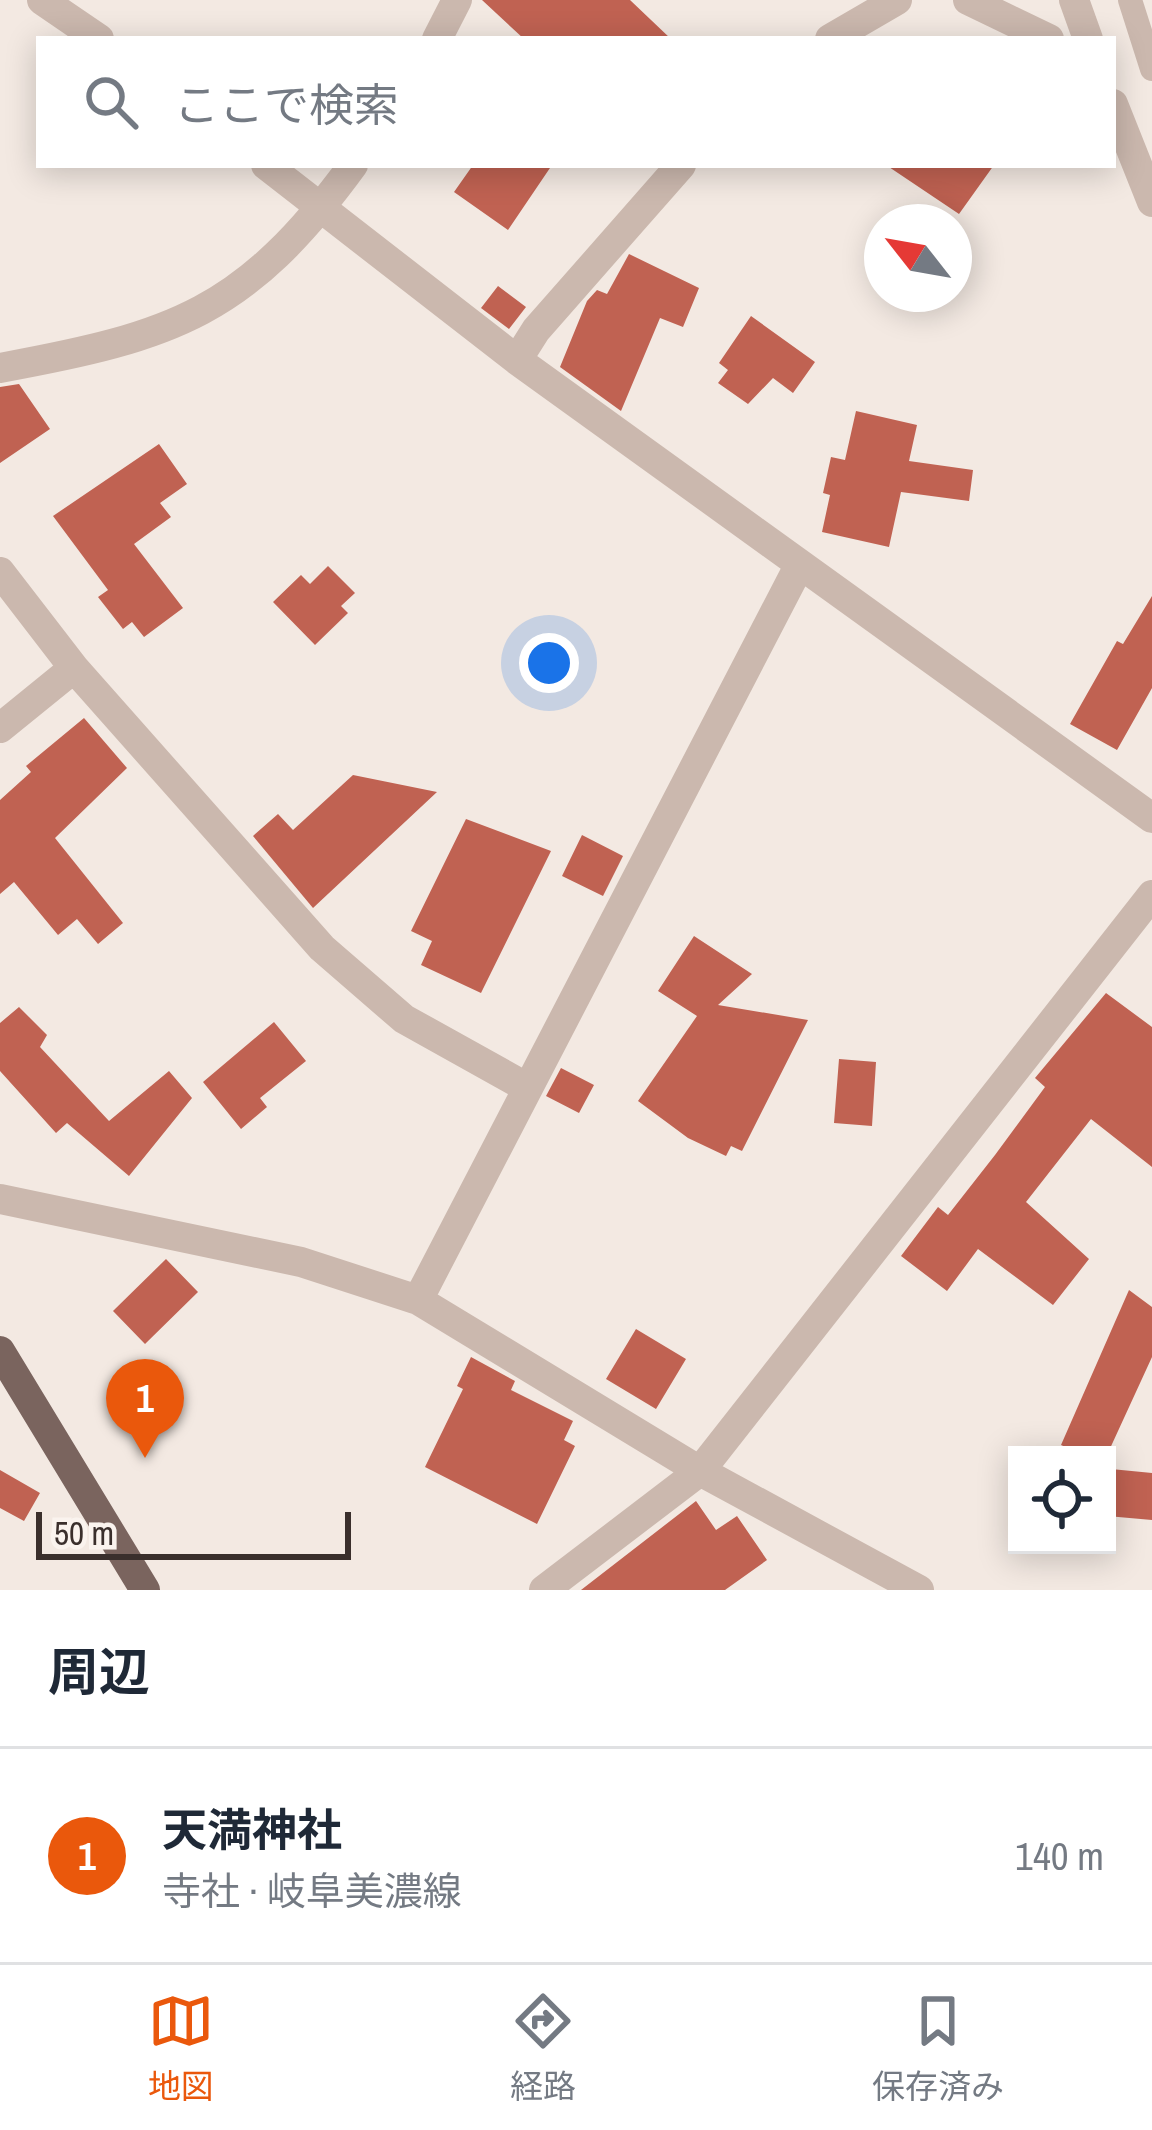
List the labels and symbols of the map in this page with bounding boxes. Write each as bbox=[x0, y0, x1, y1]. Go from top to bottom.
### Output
north arrow bbox=[864, 204, 972, 312]
your location bbox=[519, 633, 579, 693]
pin: 1 bbox=[106, 1359, 184, 1458]
scale bar bbox=[36, 1506, 351, 1559]

